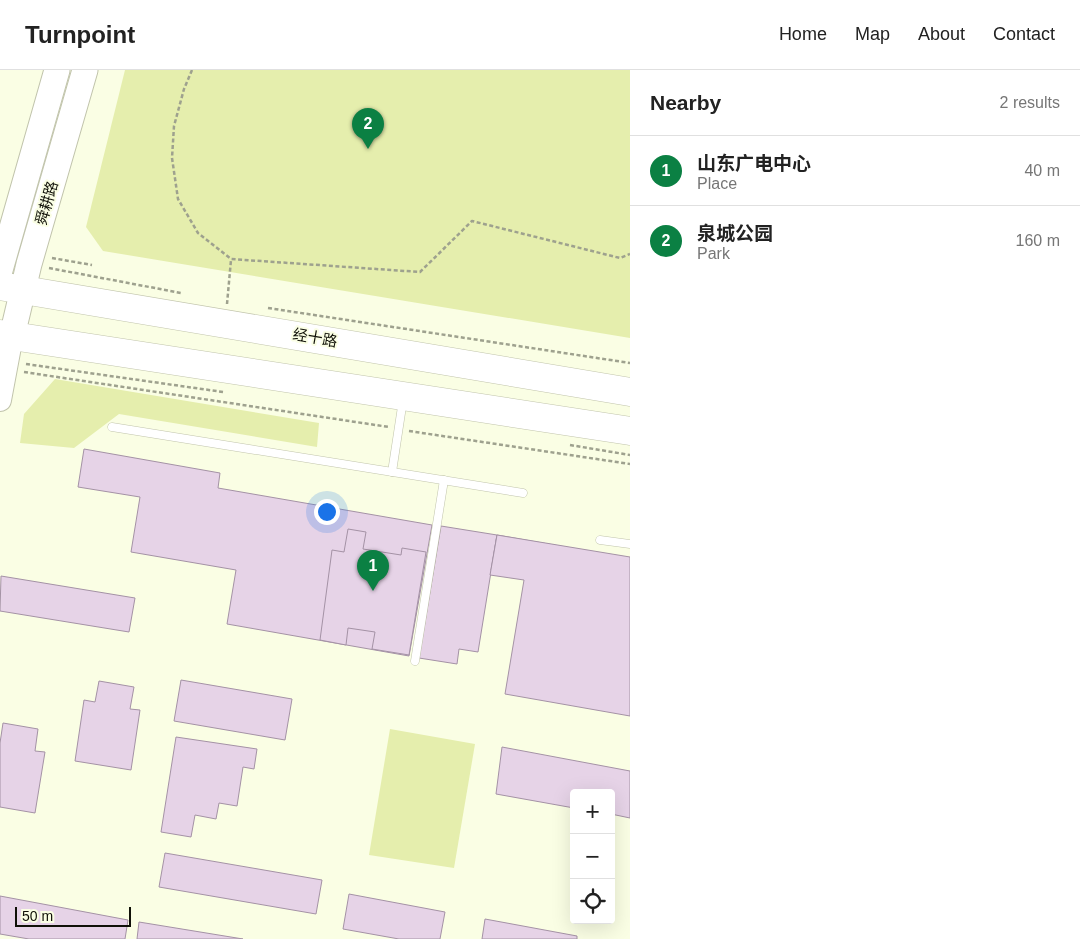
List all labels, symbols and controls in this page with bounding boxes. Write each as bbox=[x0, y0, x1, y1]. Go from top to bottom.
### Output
text: Turnpoint bbox=[25, 21, 135, 48]
text: Home bbox=[779, 24, 827, 44]
text: Map bbox=[855, 24, 890, 44]
text: About bbox=[918, 24, 965, 44]
text: Contact bbox=[993, 24, 1055, 44]
text: Nearby bbox=[650, 91, 721, 114]
text: 2 results bbox=[1000, 94, 1060, 111]
pin: 2 bbox=[352, 108, 384, 149]
text: 山东广电中心 bbox=[697, 153, 811, 174]
text: 1 bbox=[662, 162, 670, 179]
text: 40 m bbox=[1024, 162, 1060, 179]
text: Place bbox=[697, 175, 737, 192]
street label: 舜耕路 bbox=[32, 179, 61, 227]
text: 泉城公园 bbox=[697, 223, 773, 244]
text: 2 bbox=[662, 232, 670, 249]
text: 160 m bbox=[1016, 232, 1060, 249]
text: Park bbox=[697, 245, 730, 262]
street label: 经十路 bbox=[291, 325, 339, 350]
your location bbox=[314, 499, 340, 525]
pin: 1 bbox=[357, 550, 389, 591]
map controls bbox=[570, 789, 615, 924]
button: + bbox=[570, 789, 615, 834]
button: − bbox=[570, 834, 615, 879]
button: locate bbox=[570, 879, 615, 924]
scale bar bbox=[15, 904, 131, 927]
text: 50 m bbox=[22, 908, 53, 924]

